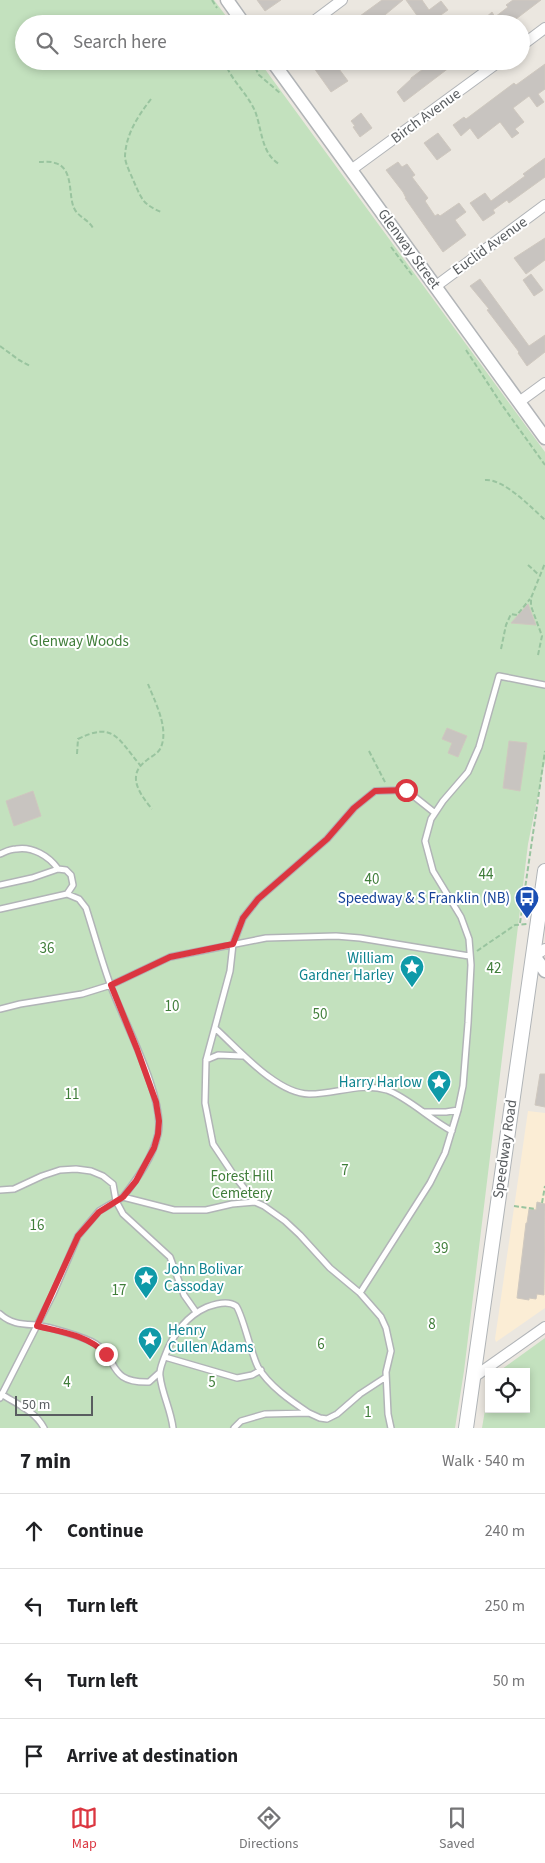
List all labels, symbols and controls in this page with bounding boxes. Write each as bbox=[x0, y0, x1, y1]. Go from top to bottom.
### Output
search box bbox=[15, 15, 530, 70]
icon: search bbox=[33, 29, 61, 57]
text: Search here bbox=[73, 29, 167, 56]
street label: Birch Avenue bbox=[387, 83, 465, 149]
street label: Glenway Street bbox=[373, 205, 445, 293]
street label: Euclid Avenue bbox=[448, 212, 532, 280]
park label: Glenway Woods bbox=[29, 631, 129, 652]
route start bbox=[395, 779, 418, 802]
park label: 44 bbox=[479, 864, 494, 885]
park label: 40 bbox=[365, 869, 379, 890]
bus stop icon: Speedway & S Franklin (NB) bbox=[514, 885, 540, 919]
place label: Speedway & S Franklin (NB) bbox=[338, 888, 510, 909]
park label: 36 bbox=[40, 938, 54, 959]
place label: William Gardner Harley bbox=[299, 948, 394, 986]
place icon: William Gardner Harley bbox=[399, 954, 425, 988]
park label: 42 bbox=[487, 958, 501, 979]
park label: 10 bbox=[165, 996, 179, 1017]
park label: 50 bbox=[313, 1004, 327, 1025]
place icon: Harry Harlow bbox=[426, 1069, 452, 1103]
place label: Harry Harlow bbox=[339, 1072, 422, 1093]
park label: 11 bbox=[65, 1084, 79, 1105]
street label: Speedway Road bbox=[488, 1098, 522, 1200]
park label: 7 bbox=[341, 1160, 349, 1181]
park label: Forest Hill Cemetery bbox=[210, 1166, 274, 1204]
park label: 16 bbox=[30, 1215, 44, 1236]
park label: 39 bbox=[434, 1238, 448, 1259]
place label: John Bolivar Cassoday bbox=[164, 1259, 243, 1297]
place icon: John Bolivar Cassoday bbox=[133, 1265, 159, 1299]
park label: 17 bbox=[112, 1280, 126, 1301]
park label: 8 bbox=[428, 1314, 436, 1335]
place label: Henry Cullen Adams bbox=[168, 1320, 254, 1358]
place icon: Henry Cullen Adams bbox=[137, 1326, 163, 1360]
park label: 6 bbox=[317, 1334, 325, 1355]
route end bbox=[95, 1343, 118, 1366]
map controls bbox=[485, 1368, 530, 1413]
button: locate bbox=[485, 1368, 530, 1413]
park label: 4 bbox=[63, 1372, 71, 1393]
park label: 5 bbox=[208, 1372, 216, 1393]
scale bar bbox=[15, 1393, 92, 1416]
text: 50 m bbox=[22, 1395, 50, 1415]
park label: 1 bbox=[364, 1402, 372, 1423]
text: 7 min bbox=[20, 1446, 71, 1476]
text: Walk · 540 m bbox=[442, 1450, 525, 1472]
icon: ahead bbox=[20, 1517, 48, 1545]
text: Continue bbox=[67, 1518, 144, 1545]
text: 240 m bbox=[485, 1520, 525, 1542]
icon: left bbox=[20, 1592, 48, 1620]
text: Turn left bbox=[67, 1593, 138, 1620]
text: 250 m bbox=[485, 1595, 525, 1617]
icon: left bbox=[20, 1667, 48, 1695]
text: Turn left bbox=[67, 1668, 138, 1695]
text: 50 m bbox=[493, 1670, 525, 1692]
icon: arrive bbox=[20, 1742, 48, 1770]
text: Arrive at destination bbox=[67, 1743, 238, 1770]
tab: Map bbox=[70, 1804, 98, 1854]
tab: Directions bbox=[239, 1804, 298, 1854]
tab: Saved bbox=[439, 1804, 475, 1854]

